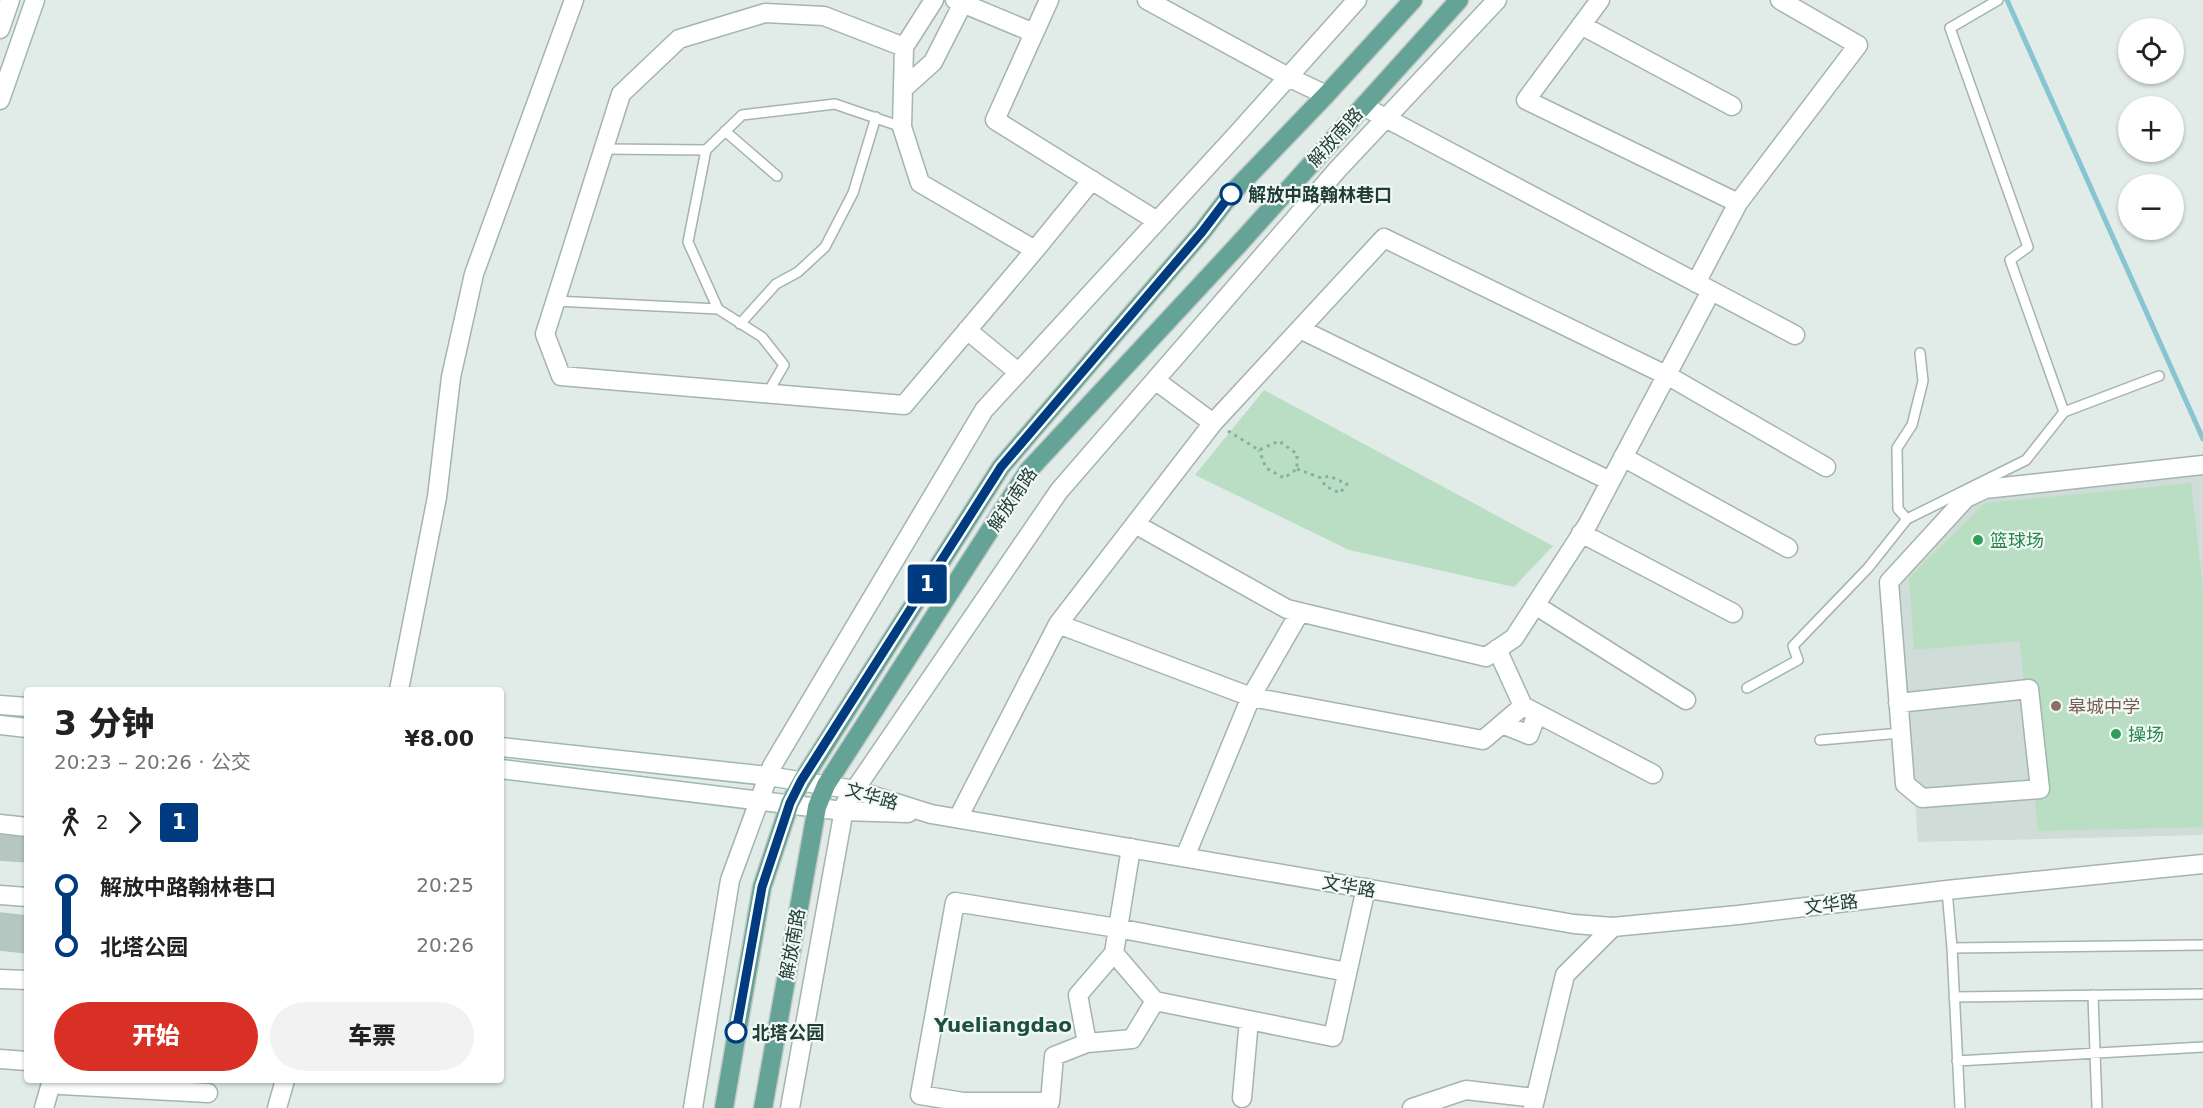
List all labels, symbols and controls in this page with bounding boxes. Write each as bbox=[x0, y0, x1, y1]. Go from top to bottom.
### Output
map controls bbox=[2118, 18, 2184, 240]
button: locate bbox=[2118, 18, 2184, 84]
button: + bbox=[2118, 96, 2184, 162]
street label: 解放南路 bbox=[1303, 103, 1367, 171]
button: − bbox=[2118, 174, 2184, 240]
marker: 解放中路翰林巷口 bbox=[1220, 183, 1242, 205]
place label: 解放中路翰林巷口 bbox=[1248, 184, 1392, 205]
street label: 解放南路 bbox=[983, 463, 1041, 535]
place label: 篮球场 bbox=[1990, 530, 2044, 551]
marker: 篮球场 bbox=[1971, 533, 1985, 547]
line badge: 1 bbox=[908, 564, 946, 604]
text: 1 bbox=[920, 572, 934, 596]
place label: 皋城中学 bbox=[2068, 696, 2140, 717]
marker: 皋城中学 bbox=[2049, 699, 2063, 713]
text: 3 分钟 bbox=[54, 704, 154, 743]
place label: 操场 bbox=[2128, 724, 2164, 745]
text: ¥8.00 bbox=[404, 726, 474, 751]
marker: 操场 bbox=[2109, 727, 2123, 741]
text: 20:23 – 20:26 · 公交 bbox=[54, 750, 251, 774]
street label: 文华路 bbox=[843, 778, 901, 814]
icon: walk bbox=[54, 806, 87, 839]
icon: forward bbox=[118, 806, 151, 839]
text: 2 bbox=[96, 810, 109, 834]
text: 1 bbox=[172, 810, 186, 834]
street label: 文华路 bbox=[1321, 871, 1377, 901]
text: 20:25 bbox=[416, 873, 474, 897]
text: 解放中路翰林巷口 bbox=[100, 875, 276, 900]
street label: 文华路 bbox=[1803, 890, 1859, 918]
street label: 解放南路 bbox=[775, 907, 809, 981]
text: 20:26 bbox=[416, 933, 474, 957]
text: 北塔公园 bbox=[100, 935, 188, 960]
button: 开始 bbox=[54, 1002, 258, 1071]
button: 车票 bbox=[270, 1002, 474, 1071]
district label: Yueliangdao bbox=[933, 1013, 1072, 1037]
marker: 北塔公园 bbox=[725, 1021, 747, 1043]
place label: 北塔公园 bbox=[752, 1022, 824, 1043]

